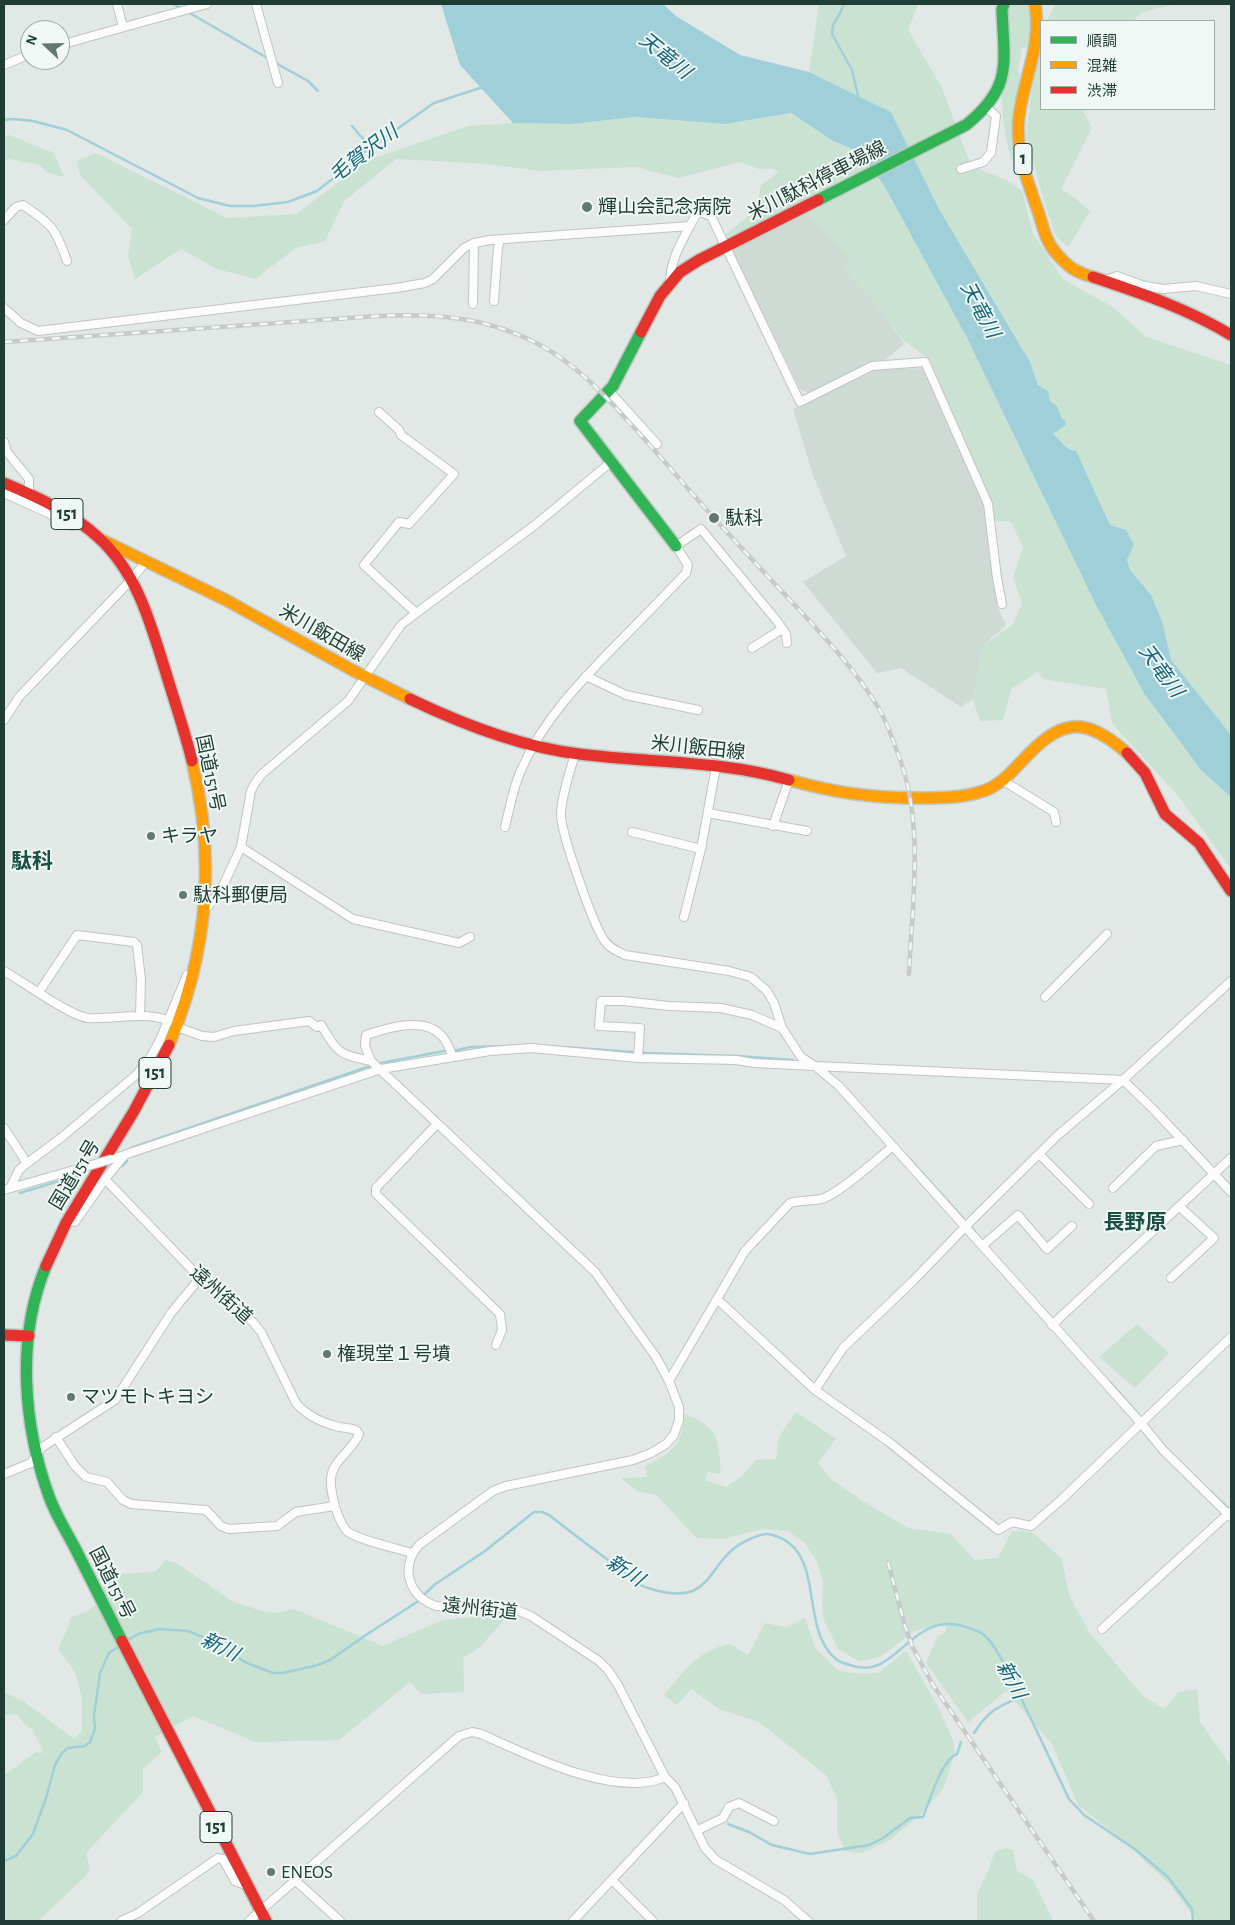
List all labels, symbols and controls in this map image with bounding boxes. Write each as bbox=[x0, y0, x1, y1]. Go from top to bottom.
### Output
north arrow bbox=[20, 20, 70, 70]
legend bbox=[1040, 20, 1215, 110]
water label: 天竜川 bbox=[634, 28, 696, 84]
text: N bbox=[24, 33, 40, 47]
text: 順調 bbox=[1087, 34, 1117, 49]
text: 混雑 bbox=[1087, 59, 1117, 74]
text: 渋滞 bbox=[1087, 84, 1117, 99]
water label: 毛賀沢川 bbox=[325, 120, 403, 188]
street label: 米川駄科停車場線 bbox=[744, 136, 890, 226]
road number: 1 bbox=[1014, 144, 1032, 174]
place label: 輝山会記念病院 bbox=[598, 196, 731, 218]
marker: 輝山会記念病院 bbox=[580, 200, 594, 214]
water label: 天竜川 bbox=[955, 278, 1005, 342]
road number: 151 bbox=[51, 498, 83, 530]
place label: 駄科 bbox=[725, 507, 763, 529]
marker: 駄科 bbox=[707, 511, 721, 525]
street label: 米川飯田線 bbox=[275, 599, 369, 667]
water label: 天竜川 bbox=[1134, 640, 1188, 702]
street label: 国道151号 bbox=[191, 732, 229, 814]
street label: 米川飯田線 bbox=[650, 732, 746, 764]
place label: キラヤ bbox=[161, 825, 218, 847]
marker: キラヤ bbox=[145, 830, 157, 842]
district label: 駄科 bbox=[11, 849, 53, 875]
place label: 駄科郵便局 bbox=[193, 884, 288, 906]
marker: 駄科郵便局 bbox=[177, 889, 189, 901]
road number: 151 bbox=[139, 1058, 171, 1088]
street label: 国道151号 bbox=[45, 1136, 105, 1214]
district label: 長野原 bbox=[1104, 1210, 1166, 1236]
street label: 遠州街道 bbox=[185, 1261, 257, 1329]
place label: 権現堂１号墳 bbox=[337, 1343, 451, 1365]
marker: 権現堂１号墳 bbox=[321, 1348, 333, 1360]
place label: マツモトキヨシ bbox=[81, 1386, 214, 1408]
marker: マツモトキヨシ bbox=[65, 1391, 77, 1403]
street label: 国道151号 bbox=[84, 1543, 140, 1623]
water label: 新川 bbox=[602, 1550, 648, 1592]
street label: 遠州街道 bbox=[441, 1594, 519, 1624]
water label: 新川 bbox=[197, 1627, 243, 1667]
water label: 新川 bbox=[991, 1657, 1031, 1703]
road number: 151 bbox=[200, 1811, 232, 1842]
place label: ENEOS bbox=[281, 1861, 333, 1883]
marker: ENEOS bbox=[265, 1866, 277, 1878]

